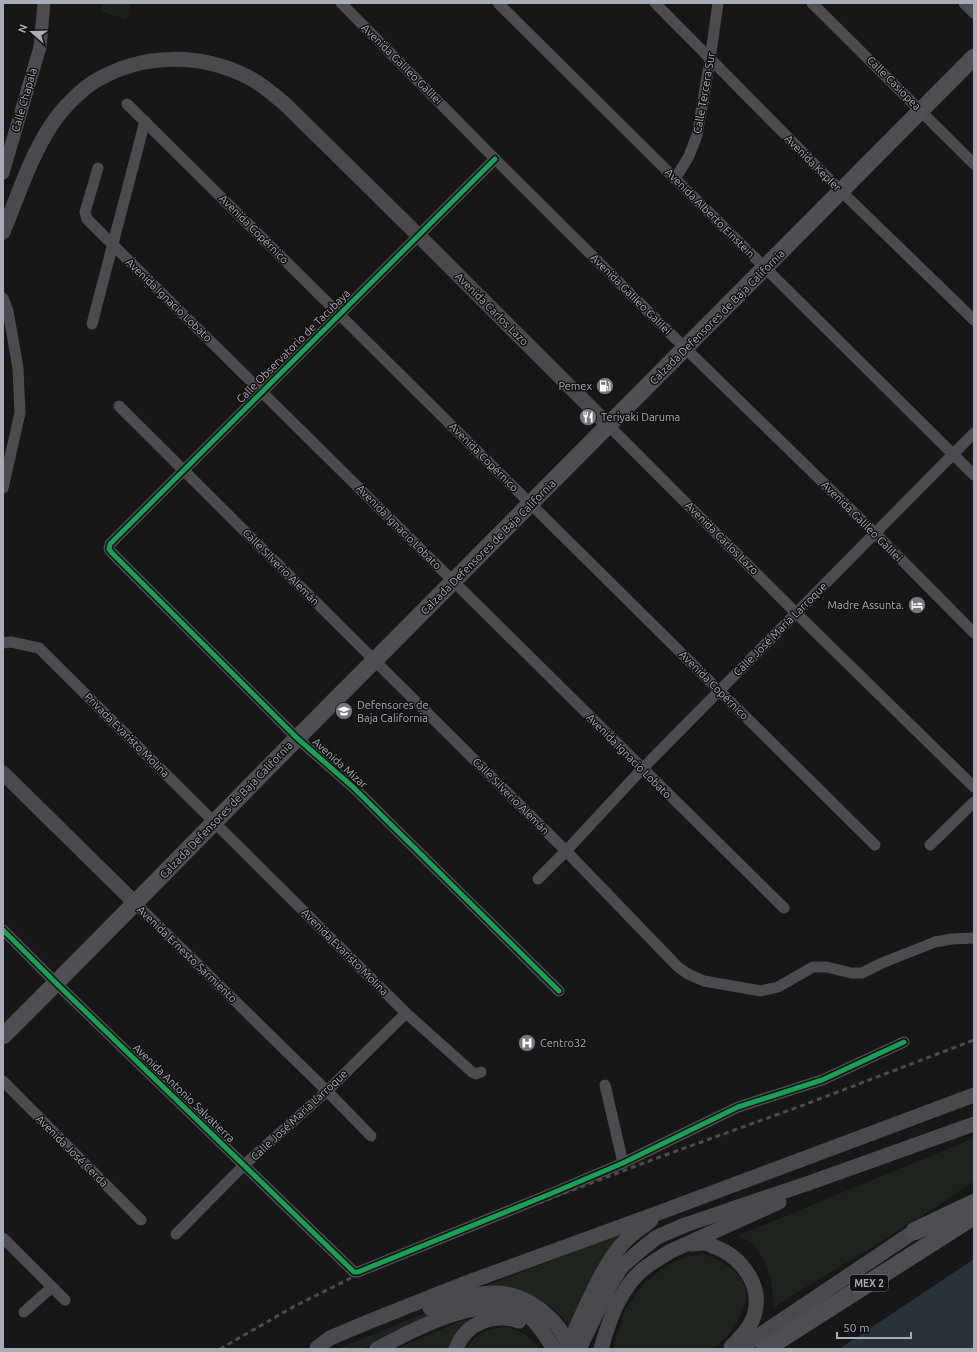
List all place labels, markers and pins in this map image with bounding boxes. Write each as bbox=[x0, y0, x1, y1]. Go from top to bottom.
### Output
fuel station icon: Pemex bbox=[595, 376, 615, 396]
place label: Pemex bbox=[558, 380, 592, 392]
restaurant icon: Teriyaki Daruma bbox=[578, 407, 598, 427]
place label: Teriyaki Daruma bbox=[601, 411, 680, 423]
hotel icon: Madre Assunta. bbox=[907, 595, 927, 615]
place label: Madre Assunta. bbox=[828, 599, 904, 611]
place label: Defensores de Baja California bbox=[357, 699, 429, 724]
school or university icon: Defensores de Baja California bbox=[334, 701, 354, 721]
hospital icon: Centro32 bbox=[517, 1033, 537, 1053]
place label: Centro32 bbox=[540, 1037, 586, 1049]

